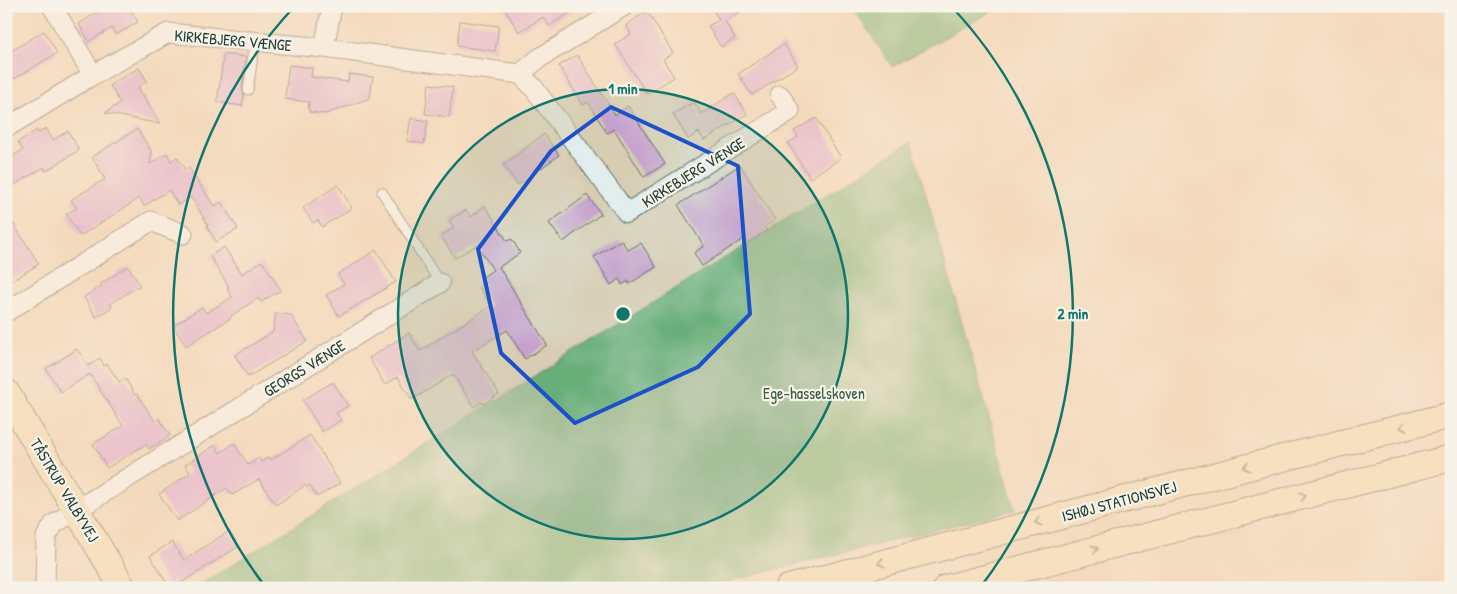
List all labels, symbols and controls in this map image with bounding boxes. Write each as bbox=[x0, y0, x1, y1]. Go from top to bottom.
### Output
street label: KIRKEBJERG VÆNGE bbox=[174, 24, 292, 56]
text: 1 min bbox=[608, 78, 638, 99]
street label: KIRKEBJERG VÆNGE bbox=[637, 132, 749, 212]
text: 2 min bbox=[1058, 303, 1089, 324]
centre of rings bbox=[614, 305, 632, 323]
street label: GEORGS VÆNGE bbox=[259, 334, 349, 402]
park label: Ege-hasselskoven bbox=[763, 382, 865, 404]
one-way arrow bbox=[1400, 422, 1408, 432]
street label: TÅSTRUP VALBYVEJ bbox=[25, 434, 105, 546]
one-way arrow bbox=[1241, 461, 1250, 472]
street label: ISHØJ STATIONSVEJ bbox=[1059, 475, 1179, 527]
one-way arrow bbox=[1299, 491, 1307, 501]
one-way arrow bbox=[1034, 516, 1042, 527]
one-way arrow bbox=[1091, 544, 1100, 555]
one-way arrow bbox=[877, 558, 885, 568]

